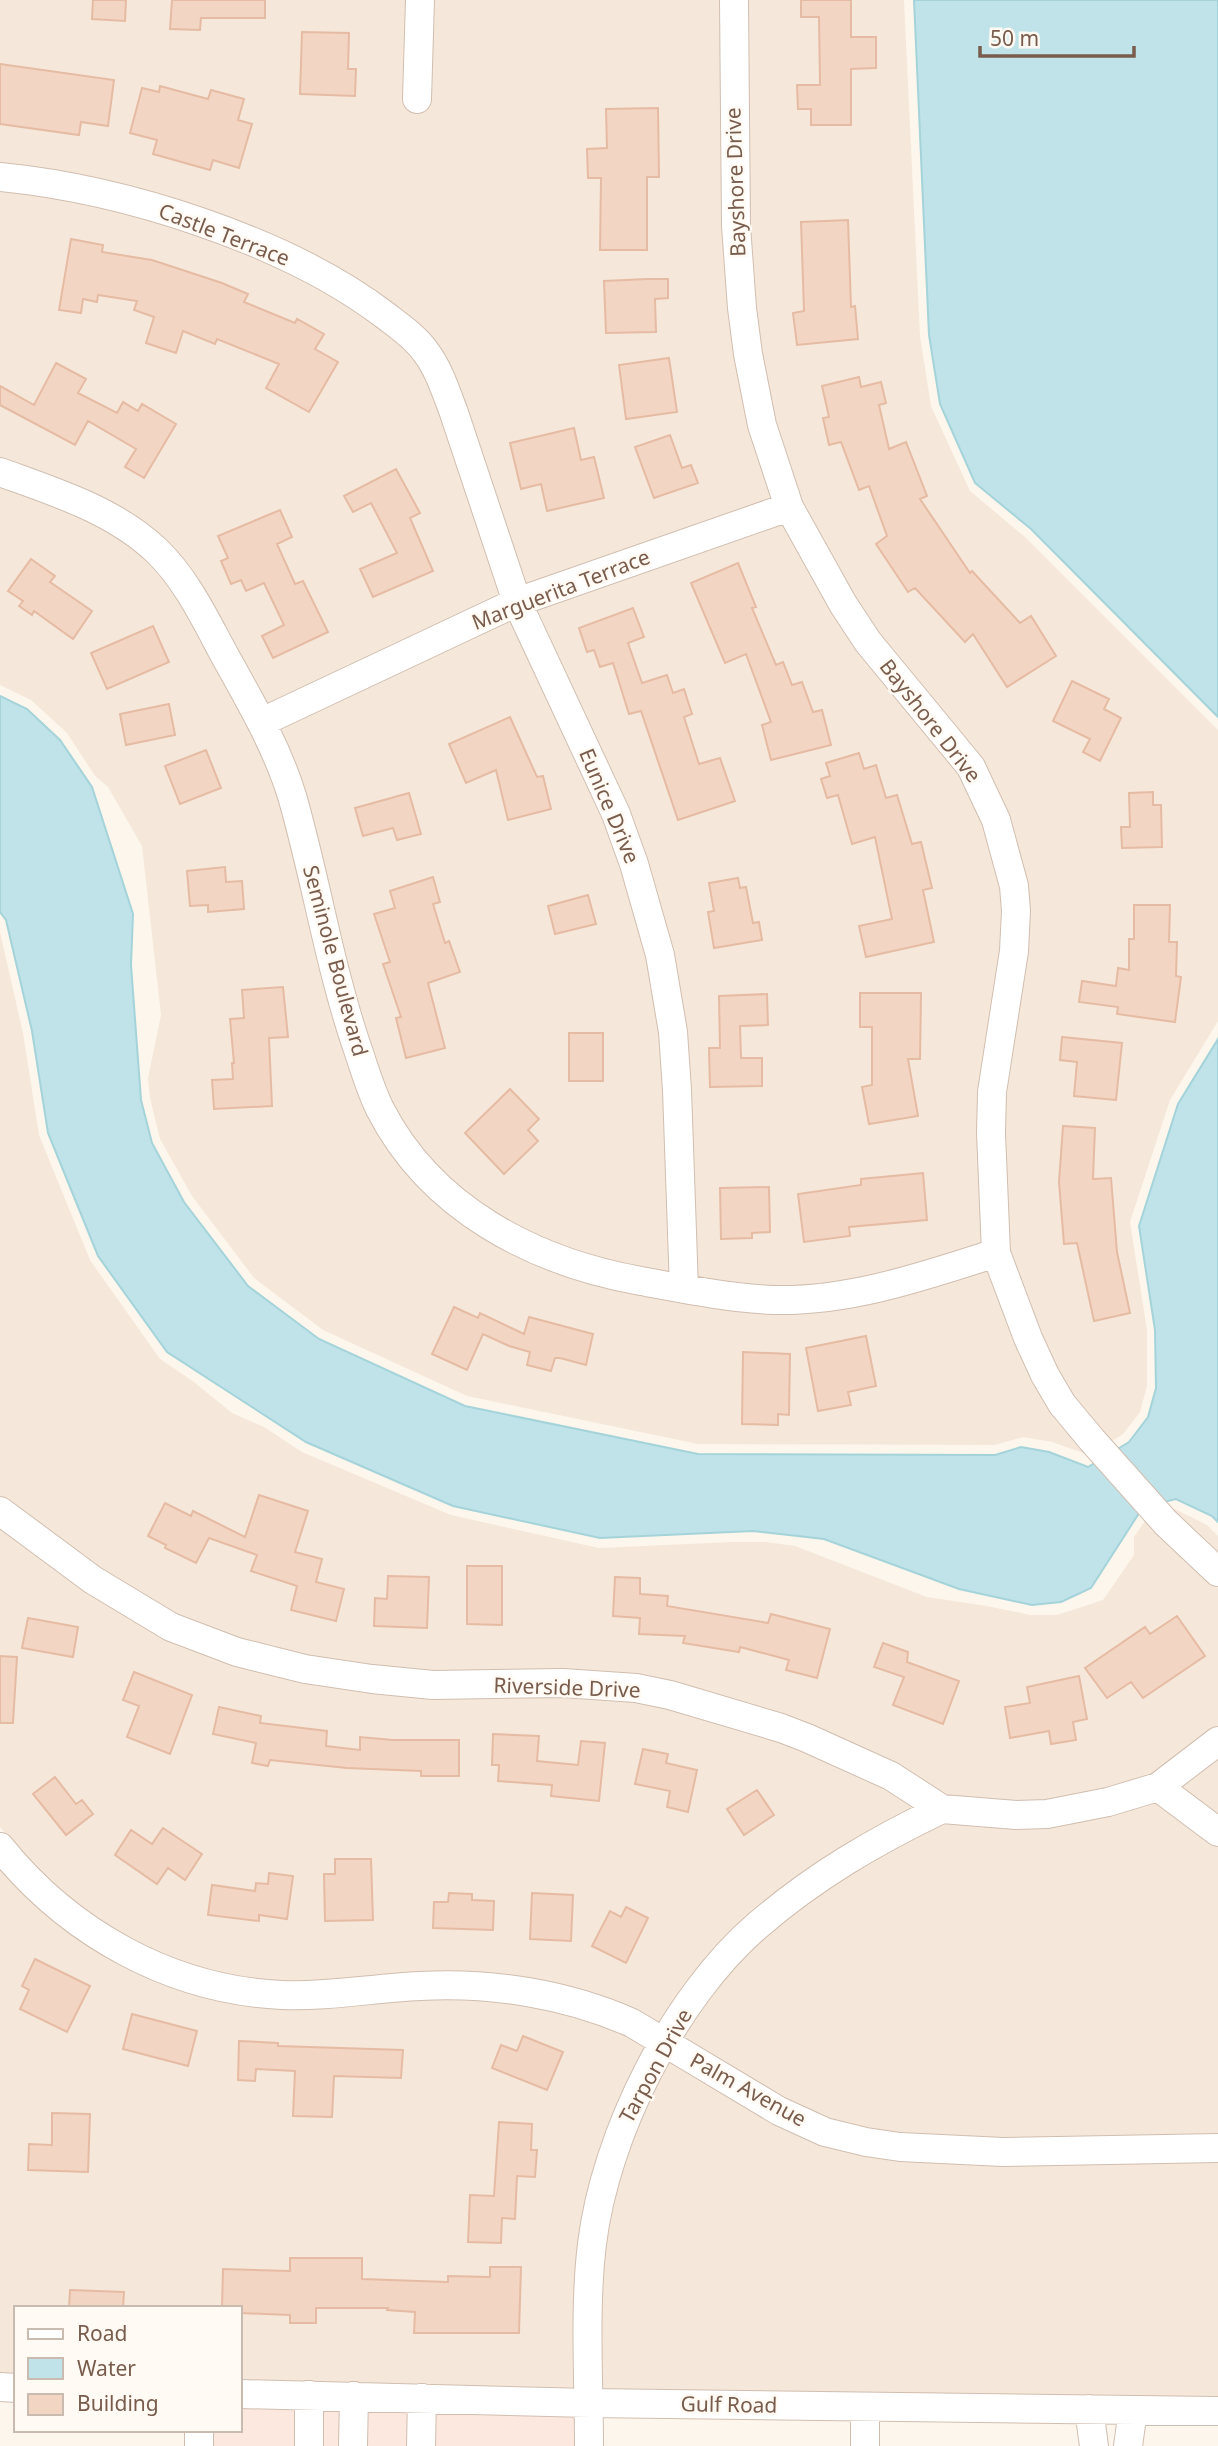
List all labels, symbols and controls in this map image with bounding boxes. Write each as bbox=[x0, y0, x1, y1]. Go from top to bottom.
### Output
scale bar bbox=[980, 14, 1134, 58]
text: 50 m bbox=[990, 24, 1039, 52]
street label: Bayshore Drive bbox=[718, 107, 752, 257]
street label: Castle Terrace bbox=[155, 196, 294, 272]
street label: Marguerita Terrace bbox=[468, 542, 654, 636]
street label: Bayshore Drive bbox=[874, 653, 988, 788]
street label: Eunice Drive bbox=[573, 744, 647, 867]
street label: Seminole Boulevard bbox=[297, 862, 375, 1059]
street label: Riverside Drive bbox=[493, 1670, 641, 1704]
street label: Tarpon Drive bbox=[612, 2003, 698, 2128]
street label: Palm Avenue bbox=[685, 2046, 812, 2133]
legend bbox=[14, 2306, 242, 2432]
text: Road bbox=[77, 2319, 127, 2347]
text: Water bbox=[77, 2354, 136, 2382]
text: Building bbox=[77, 2389, 159, 2417]
street label: Gulf Road bbox=[680, 2389, 778, 2419]

